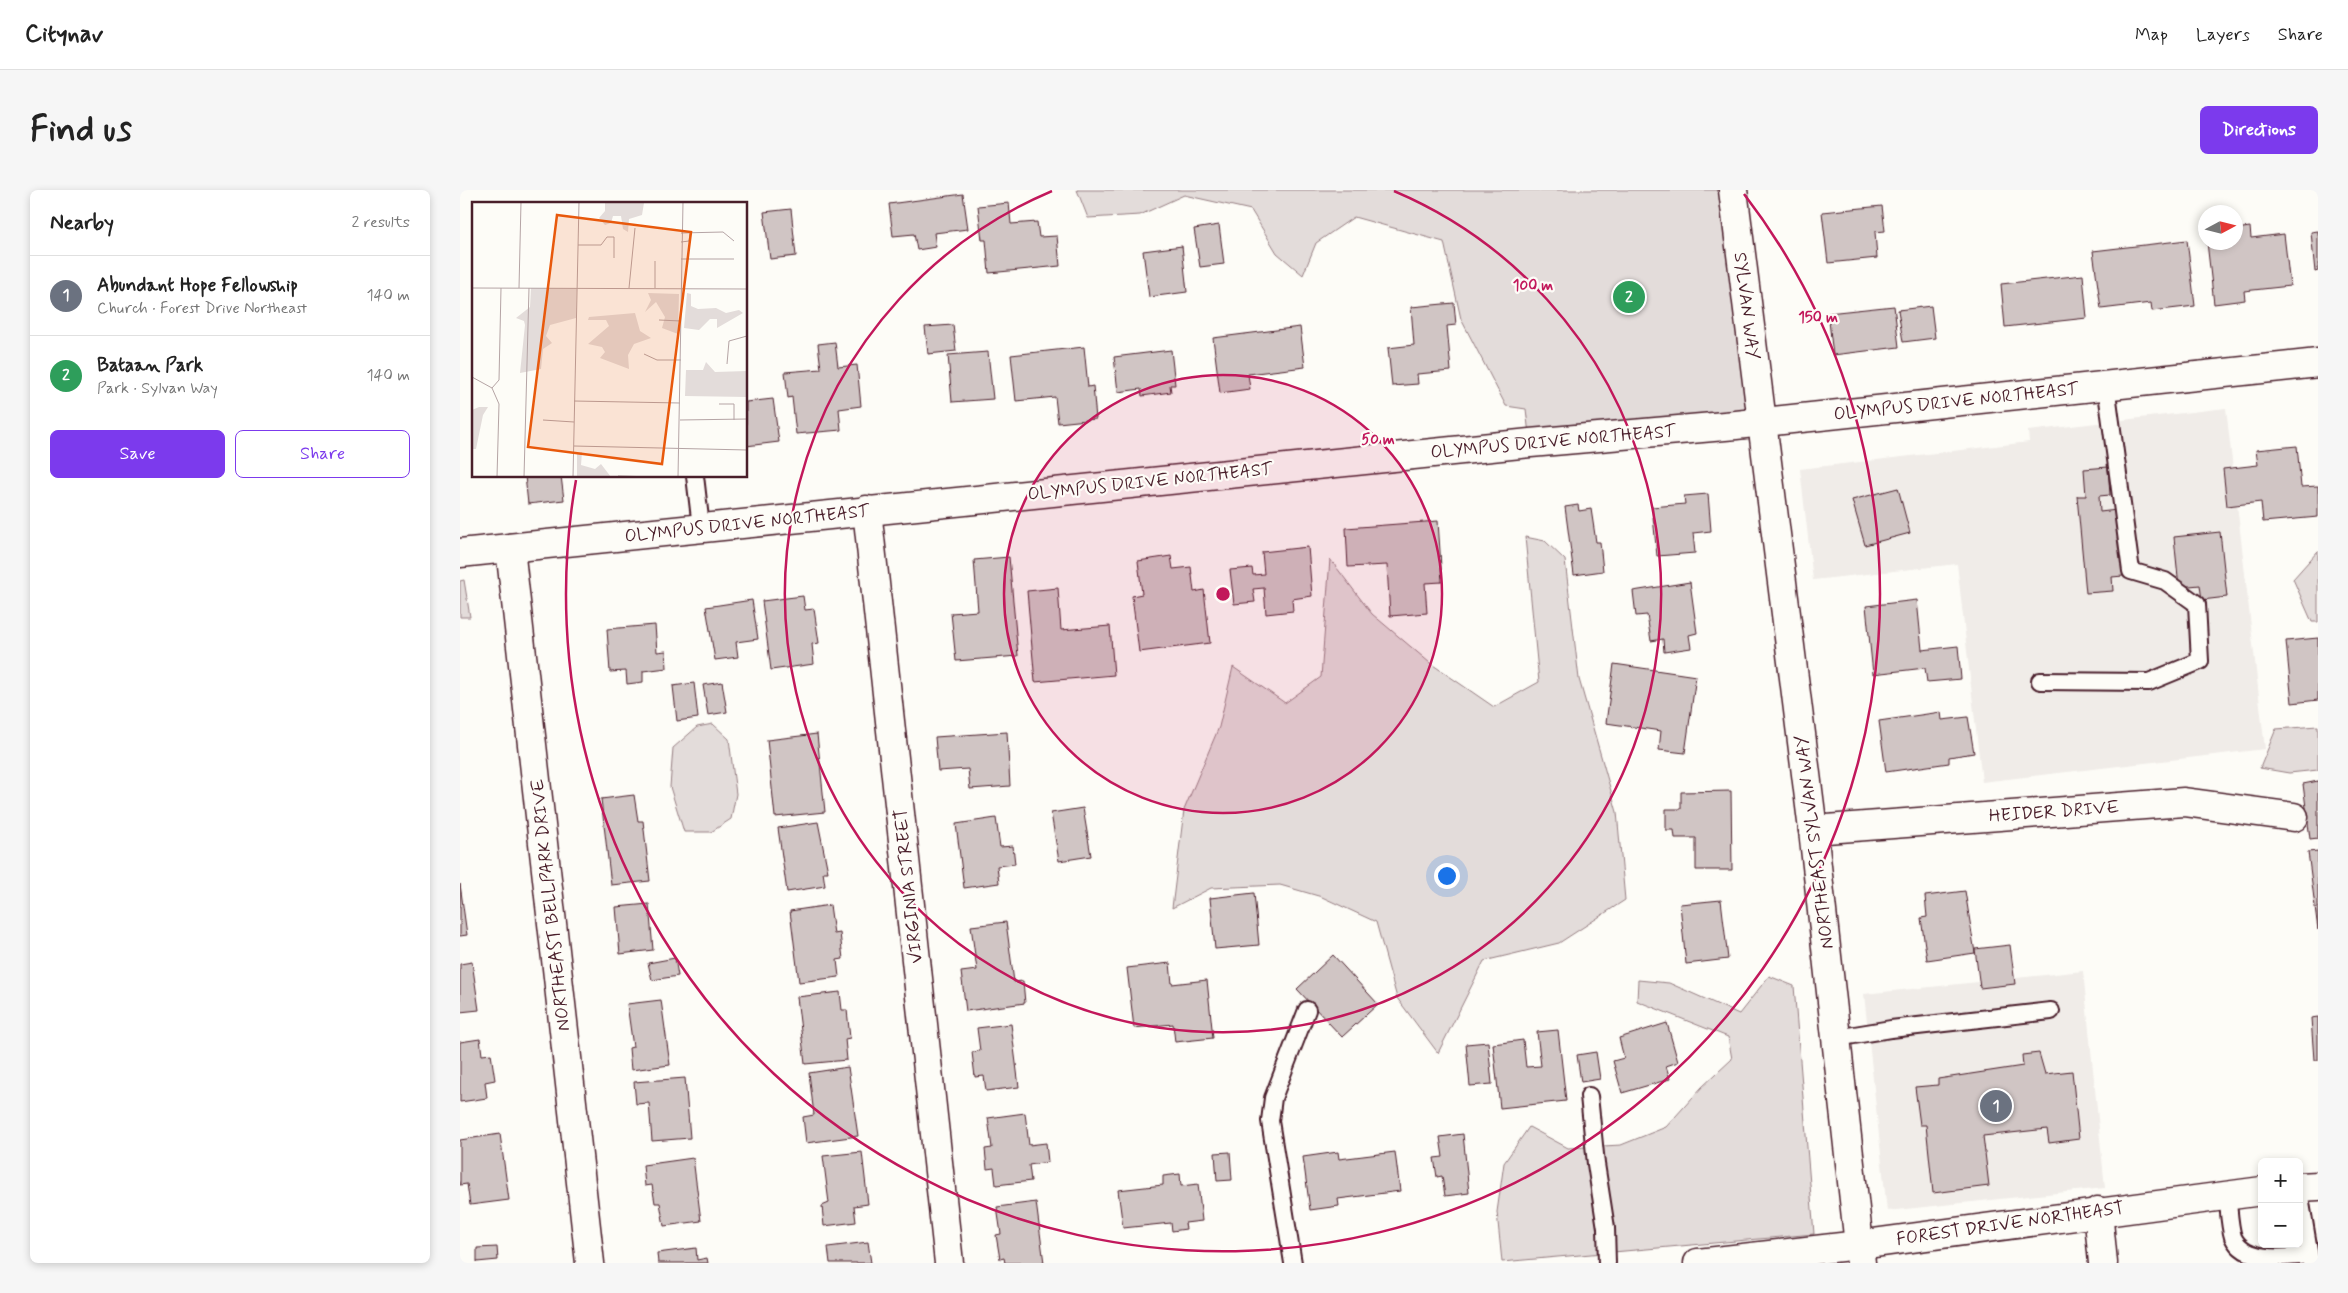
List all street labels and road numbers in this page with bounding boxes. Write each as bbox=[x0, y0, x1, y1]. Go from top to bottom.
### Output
street label: SYLVAN WAY bbox=[1728, 251, 1765, 362]
street label: OLYMPUS DRIVE NORTHEAST bbox=[1832, 377, 2081, 427]
street label: OLYMPUS DRIVE NORTHEAST bbox=[1429, 419, 1678, 465]
street label: OLYMPUS DRIVE NORTHEAST bbox=[1026, 457, 1275, 507]
street label: OLYMPUS DRIVE NORTHEAST bbox=[623, 499, 872, 549]
street label: NORTHEAST SYLVAN WAY bbox=[1790, 733, 1840, 950]
street label: NORTHEAST BELLPARK DRIVE bbox=[526, 777, 576, 1032]
street label: HEIDER DRIVE bbox=[1988, 795, 2120, 829]
street label: VIRGINIA STREET bbox=[889, 807, 929, 965]
street label: FOREST DRIVE NORTHEAST bbox=[1895, 1196, 2125, 1252]

